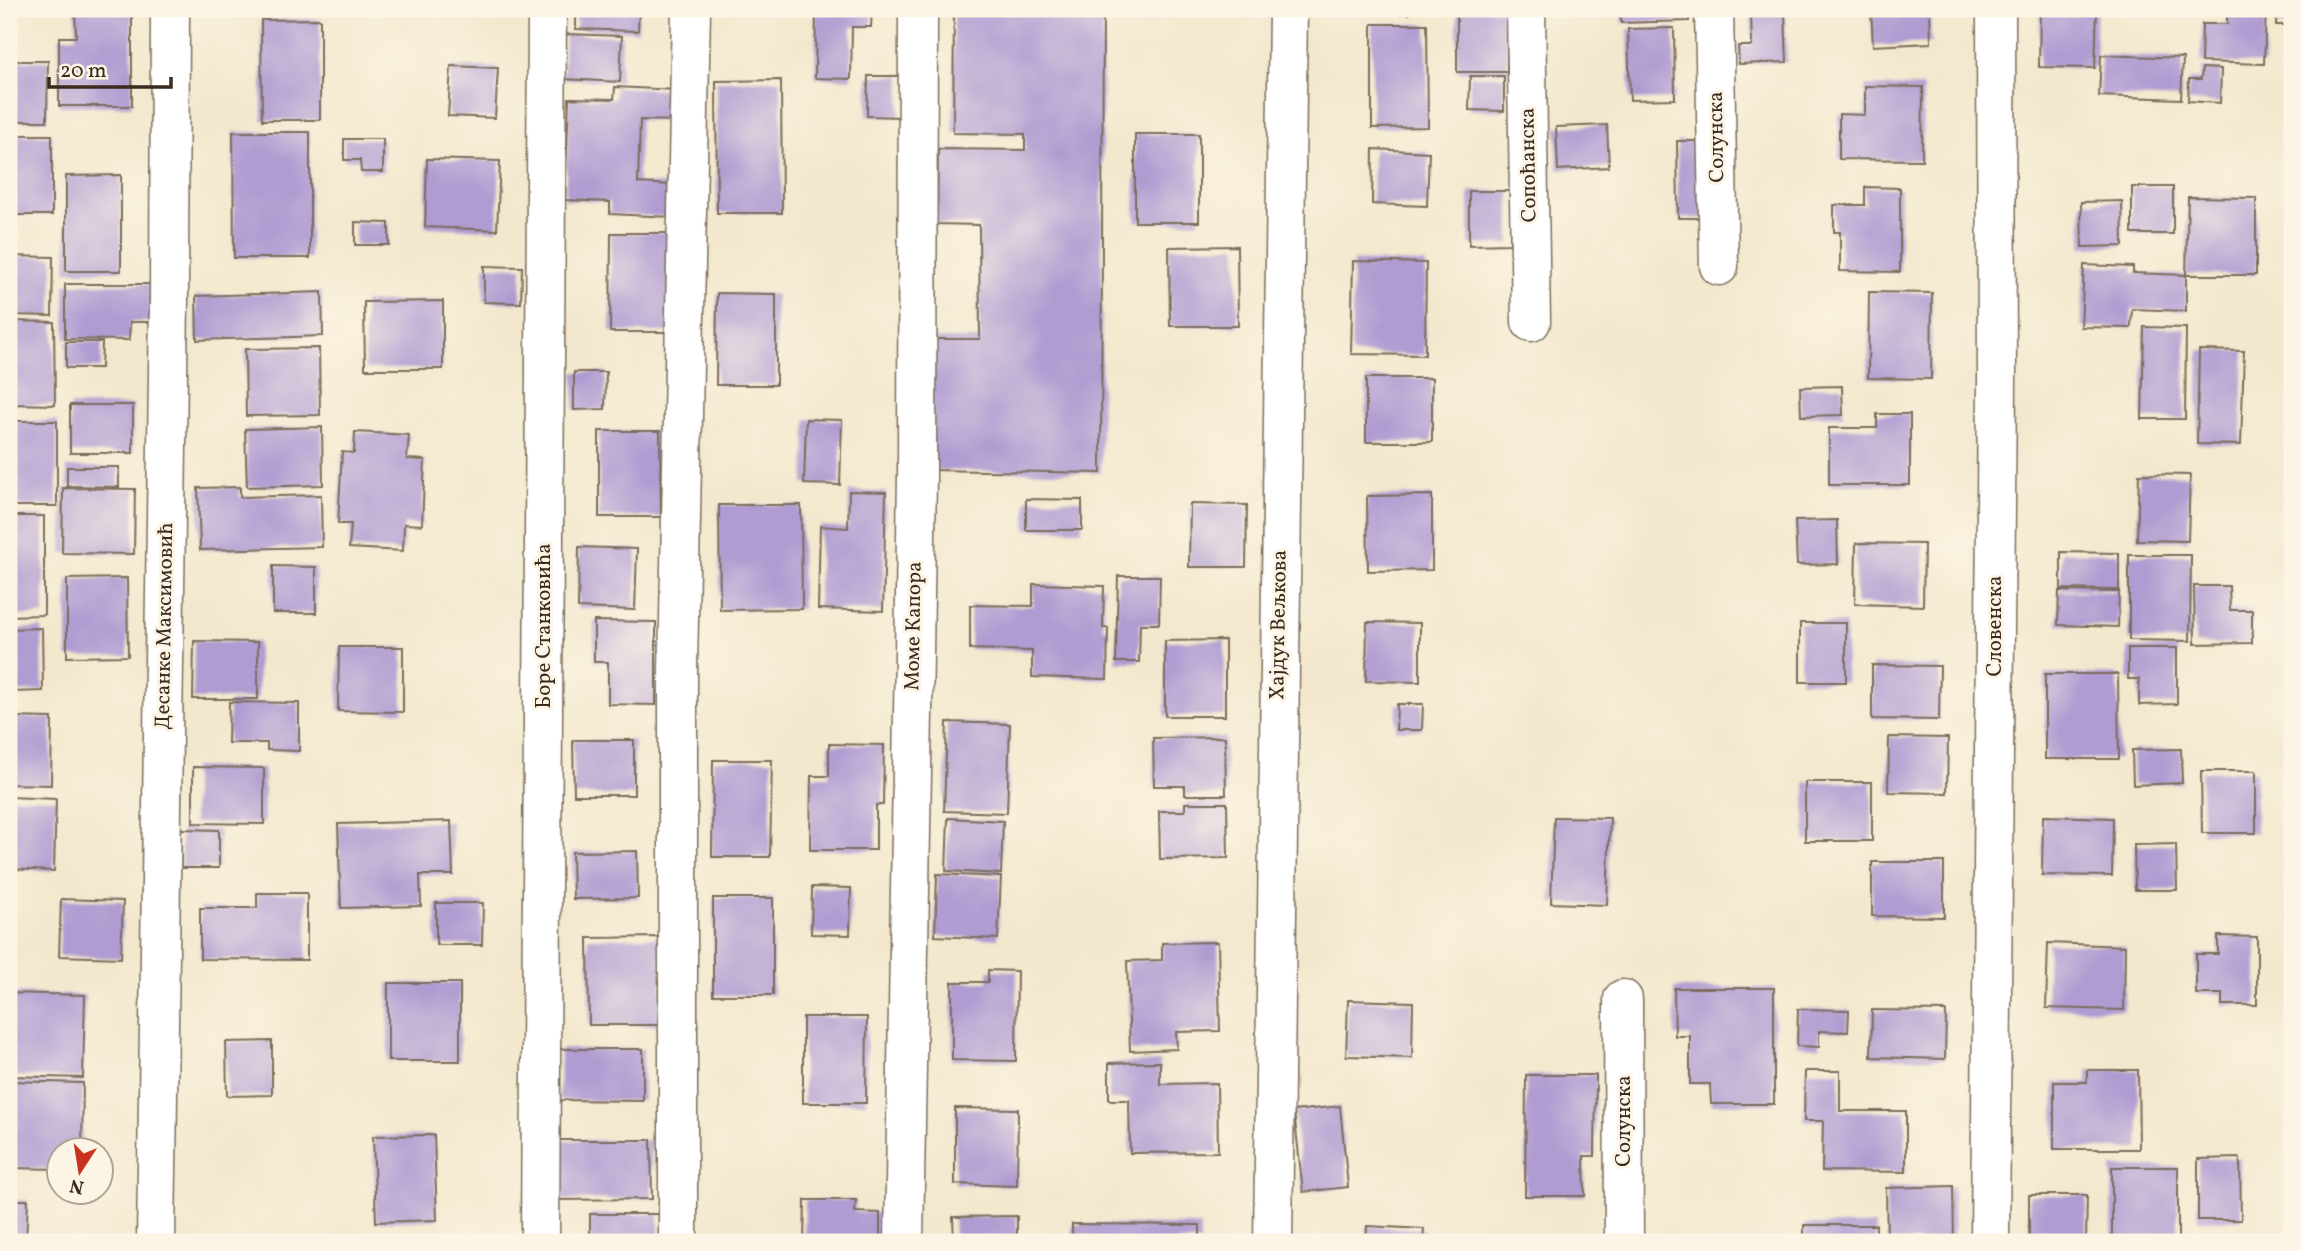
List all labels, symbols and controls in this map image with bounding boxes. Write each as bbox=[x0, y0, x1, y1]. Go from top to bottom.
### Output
scale bar bbox=[49, 46, 172, 90]
text: 20 m bbox=[60, 57, 106, 86]
street label: Солунска bbox=[1702, 91, 1732, 183]
street label: Сопоћанска bbox=[1513, 107, 1545, 223]
street label: Десанке Максимовић bbox=[149, 522, 181, 730]
street label: Боре Станковића bbox=[530, 543, 559, 709]
street label: Хајдук Вељкова bbox=[1263, 550, 1295, 700]
street label: Моме Капора bbox=[898, 561, 930, 691]
street label: Словенска bbox=[1981, 576, 2010, 676]
street label: Солунска bbox=[1610, 1075, 1639, 1167]
north arrow bbox=[46, 1136, 116, 1206]
text: N bbox=[67, 1171, 86, 1200]

